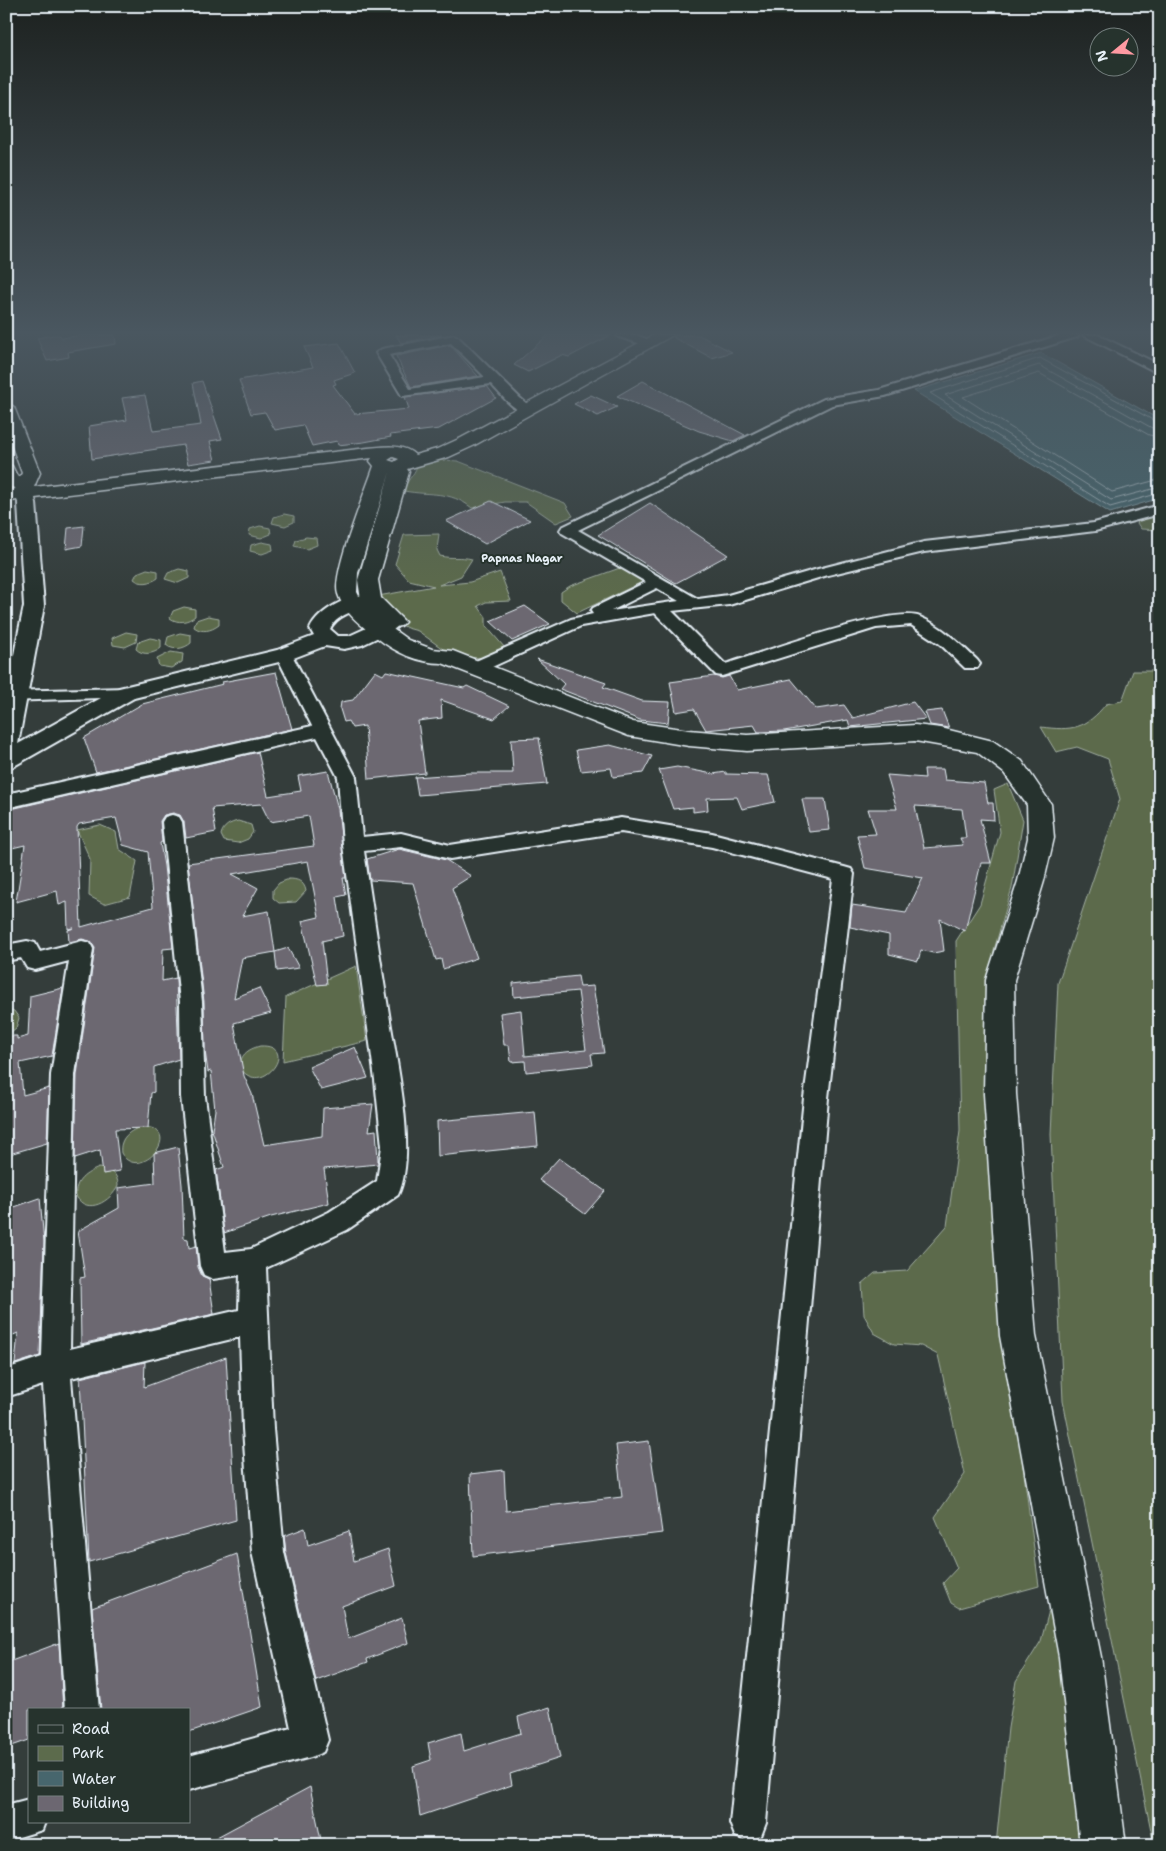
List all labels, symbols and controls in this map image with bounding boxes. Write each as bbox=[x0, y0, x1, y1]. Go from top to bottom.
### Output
north arrow bbox=[1088, 28, 1138, 78]
text: N bbox=[1091, 48, 1112, 64]
district label: Papnas Nagar bbox=[481, 551, 563, 566]
legend bbox=[28, 1708, 190, 1824]
text: Road bbox=[72, 1719, 110, 1739]
text: Park bbox=[72, 1743, 104, 1763]
text: Water bbox=[72, 1769, 116, 1789]
text: Building bbox=[72, 1793, 129, 1813]

